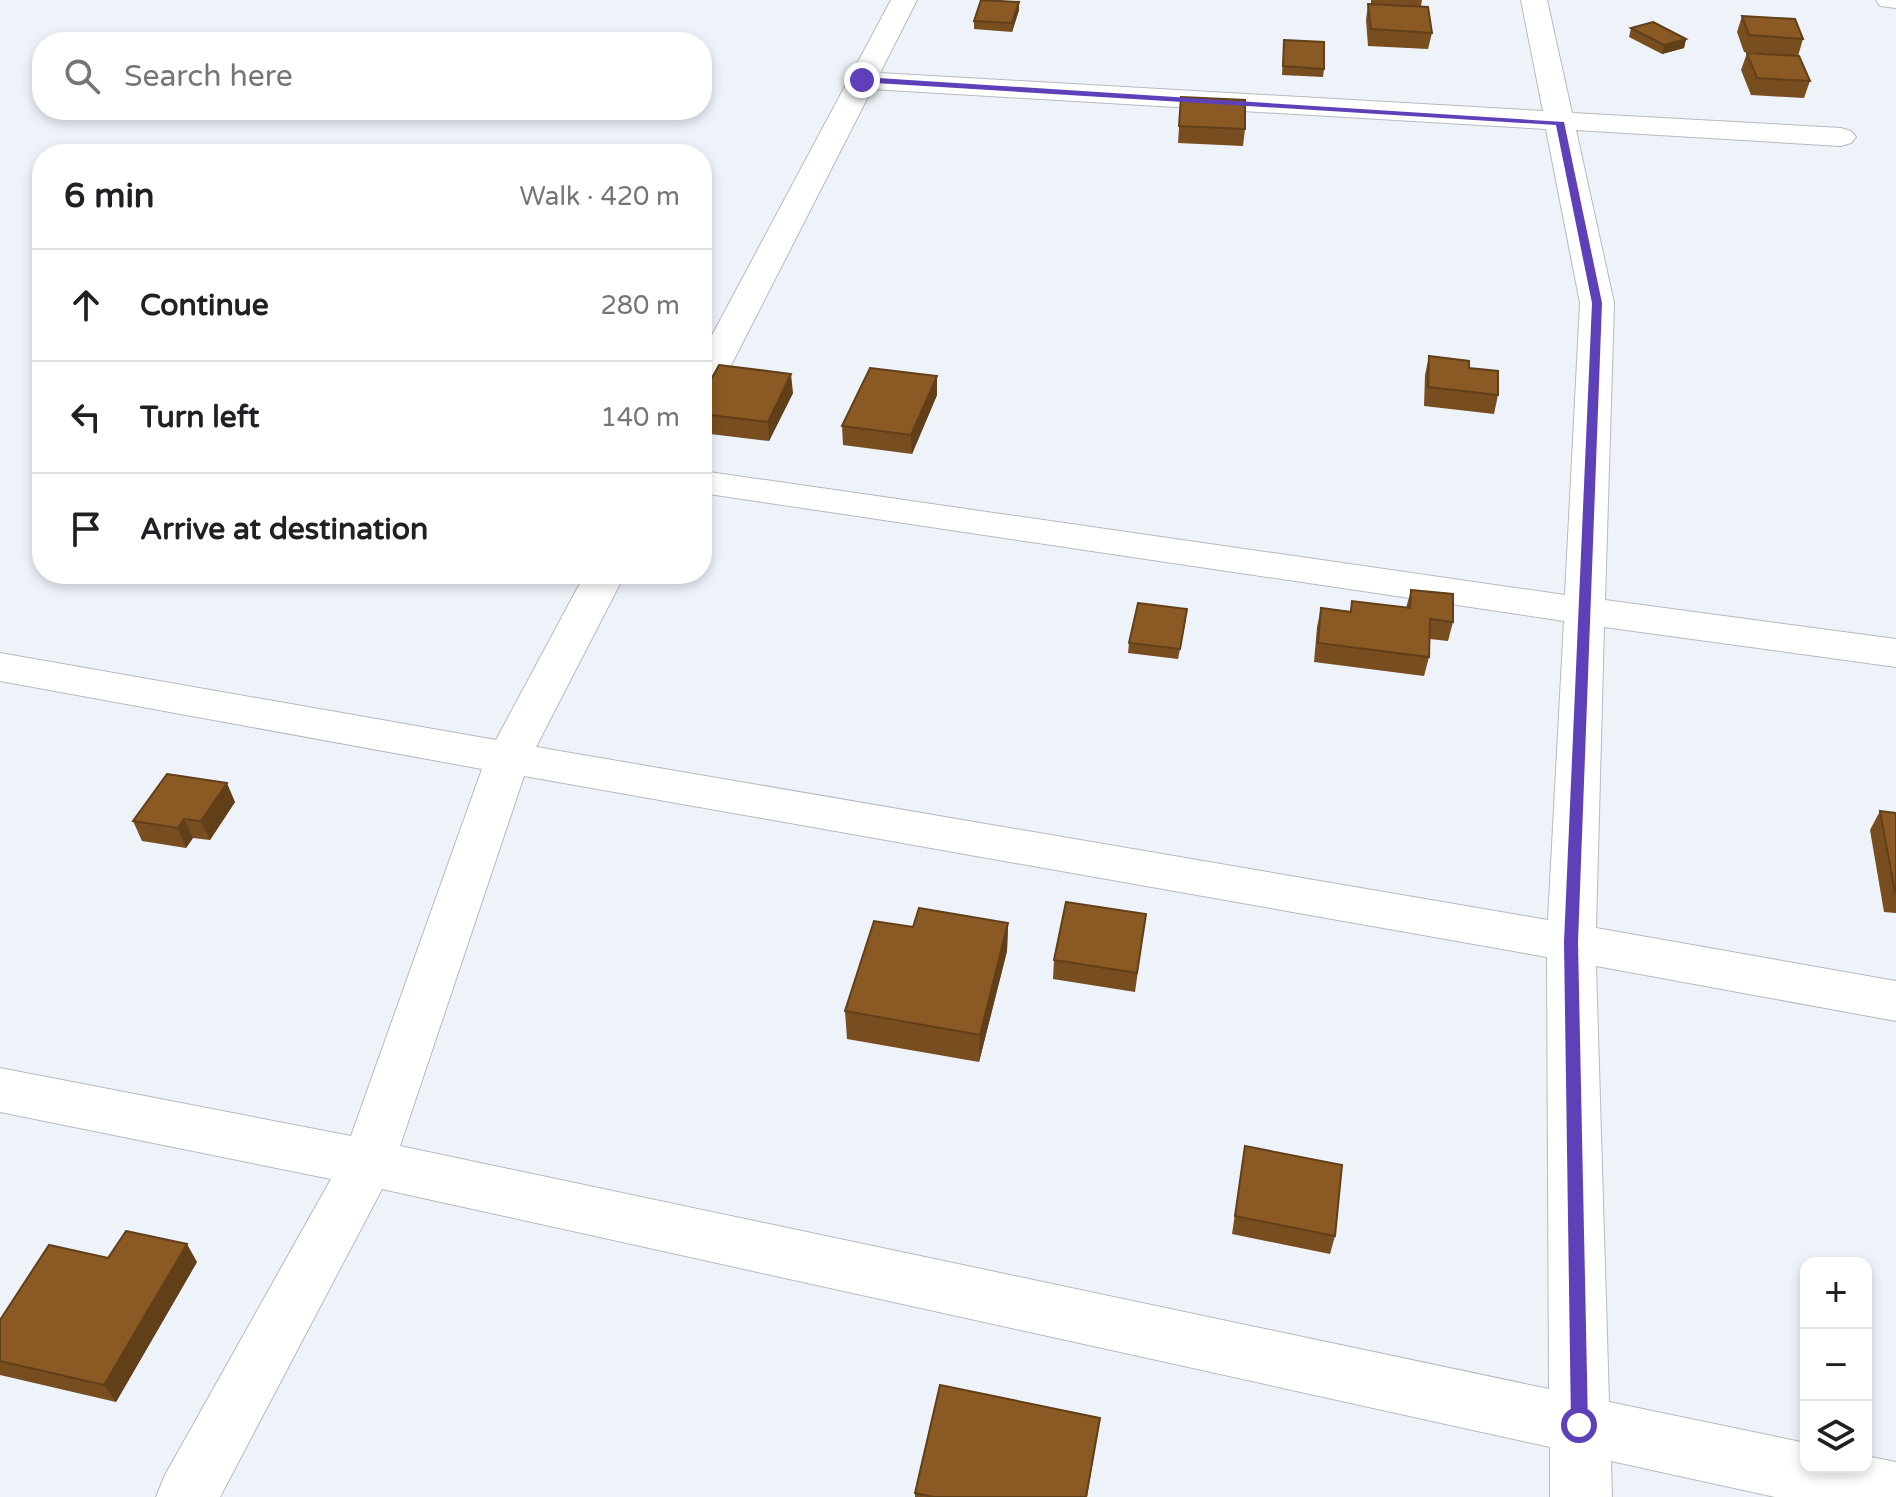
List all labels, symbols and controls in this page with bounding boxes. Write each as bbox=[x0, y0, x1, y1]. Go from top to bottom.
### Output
search box bbox=[32, 32, 712, 120]
icon: search bbox=[60, 54, 104, 98]
text: Search here bbox=[124, 58, 293, 95]
route end bbox=[844, 62, 880, 98]
text: 6 min bbox=[64, 176, 155, 217]
text: Walk · 420 m bbox=[520, 181, 680, 212]
icon: ahead bbox=[64, 283, 108, 327]
text: Continue bbox=[140, 287, 269, 324]
text: 280 m bbox=[600, 290, 680, 321]
icon: left bbox=[64, 395, 108, 439]
text: Turn left bbox=[140, 399, 259, 436]
text: 140 m bbox=[600, 402, 680, 433]
icon: arrive bbox=[64, 507, 108, 551]
text: Arrive at destination bbox=[140, 511, 428, 548]
map controls bbox=[1800, 1257, 1872, 1473]
button: + bbox=[1800, 1257, 1872, 1329]
button: − bbox=[1800, 1329, 1872, 1401]
button: layers bbox=[1800, 1401, 1872, 1473]
route start bbox=[1561, 1407, 1597, 1443]

